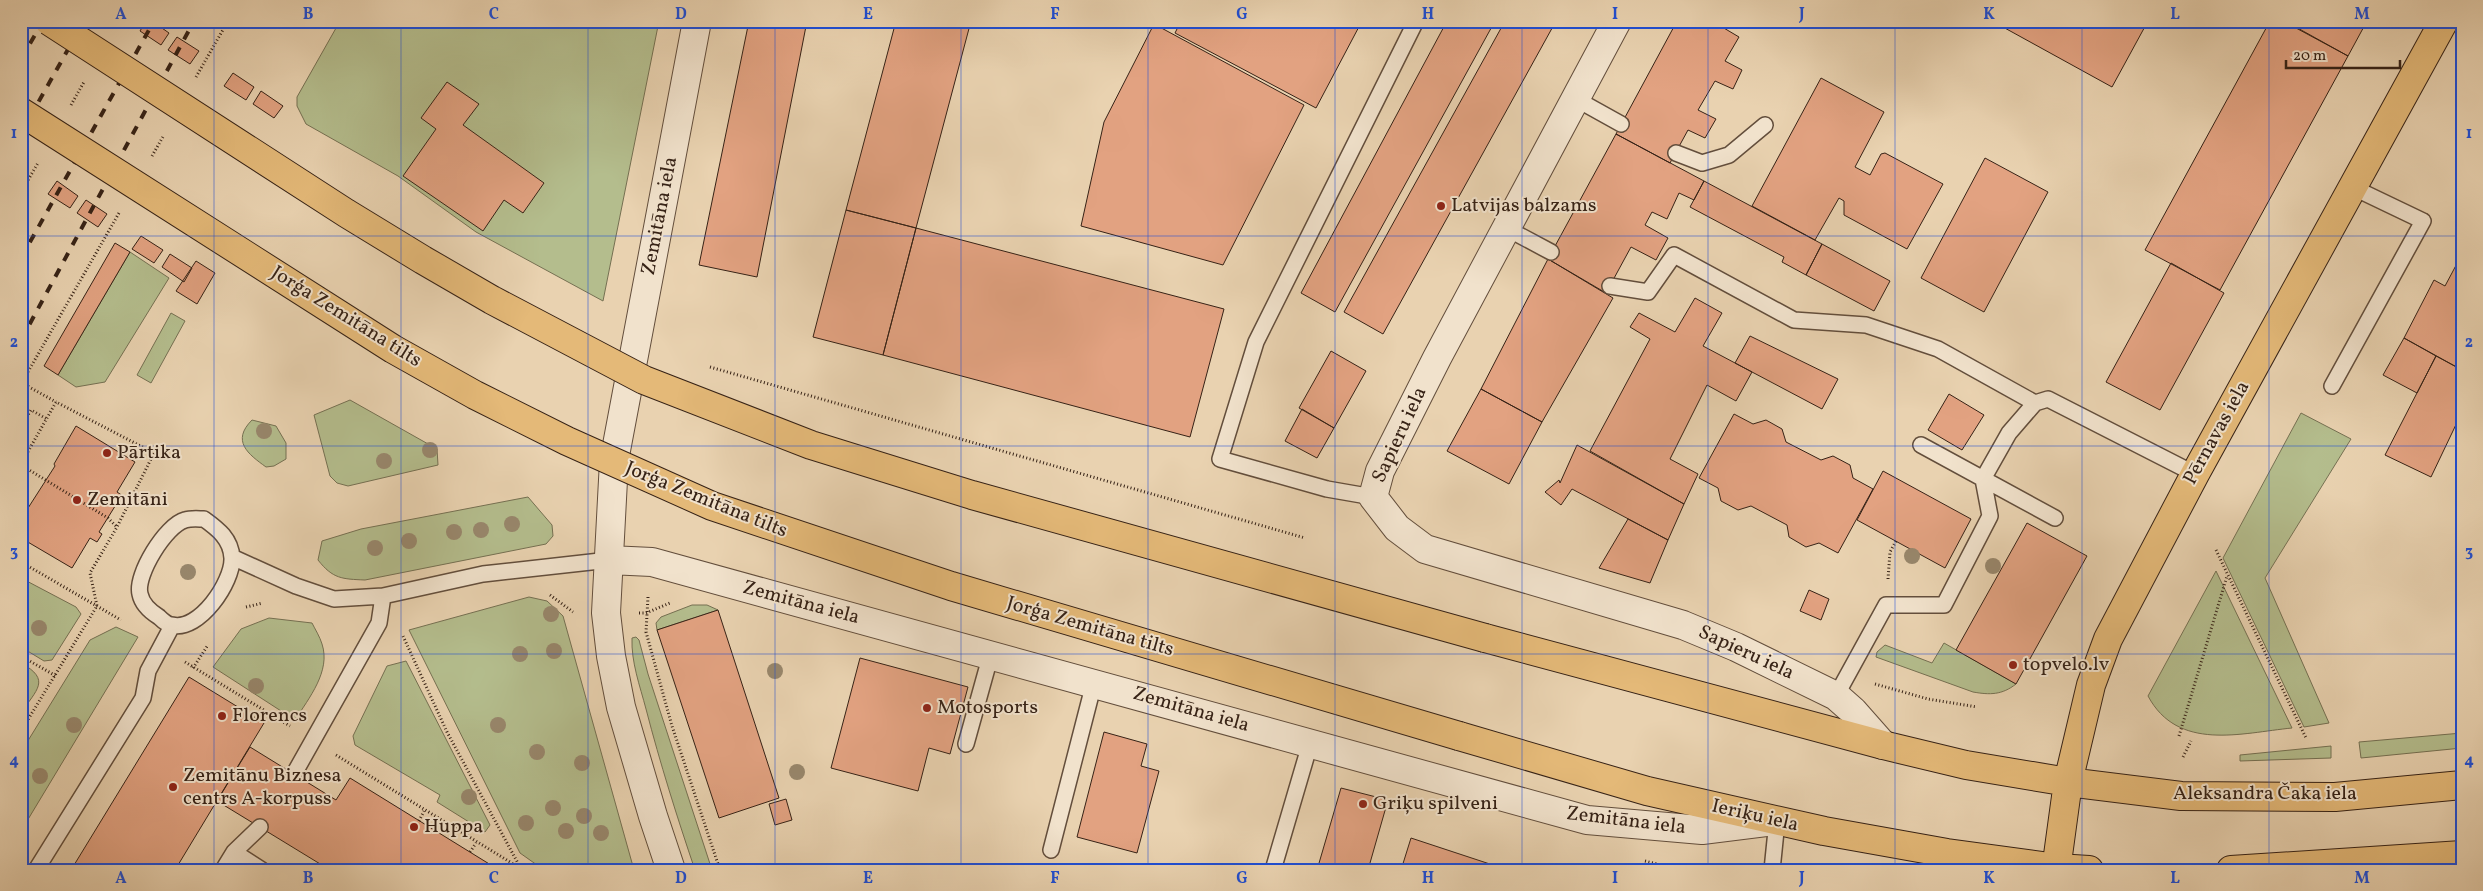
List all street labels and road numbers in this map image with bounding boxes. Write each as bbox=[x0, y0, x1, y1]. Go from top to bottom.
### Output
street label: Zemitāna iela bbox=[635, 154, 685, 278]
street label: Jorģa Zemitāna tilts bbox=[265, 259, 427, 375]
street label: Pērnavas iela bbox=[2177, 376, 2257, 490]
street label: Sapieru iela bbox=[1366, 382, 1434, 488]
street label: Jorģa Zemitāna tilts bbox=[621, 455, 791, 545]
street label: Zemitāna iela bbox=[739, 574, 863, 632]
street label: Jorģa Zemitāna tilts bbox=[1003, 590, 1177, 664]
street label: Sapieru iela bbox=[1693, 619, 1799, 687]
street label: Zemitāna iela bbox=[1129, 680, 1253, 740]
street label: Aleksandra Čaka iela bbox=[2173, 780, 2357, 808]
street label: Ieriķu iela bbox=[1709, 792, 1801, 840]
street label: Zemitāna iela bbox=[1565, 800, 1687, 842]

